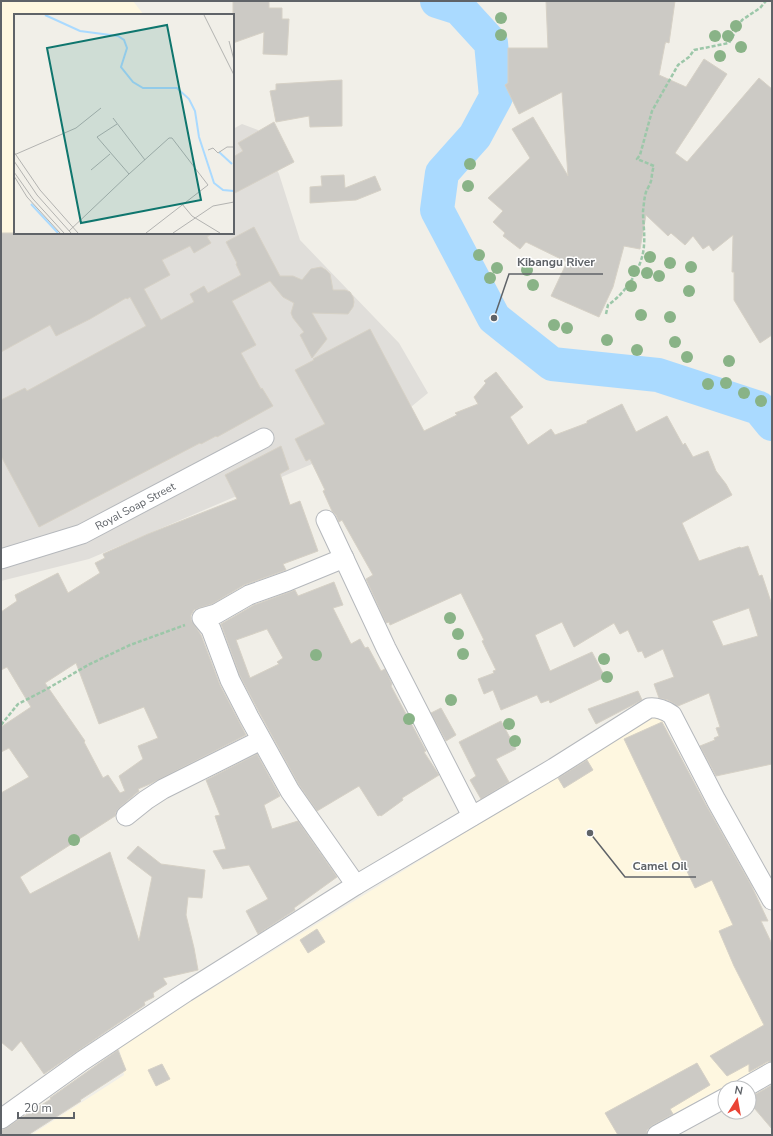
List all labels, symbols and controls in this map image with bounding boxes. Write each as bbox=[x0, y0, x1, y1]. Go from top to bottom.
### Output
inset map bbox=[14, 14, 234, 234]
callout: Kibangu River bbox=[509, 250, 603, 274]
text: Kibangu River bbox=[517, 254, 595, 270]
street label: Royal Soap Street bbox=[93, 479, 178, 534]
callout: Camel Oil bbox=[625, 853, 696, 877]
text: Camel Oil bbox=[633, 858, 688, 874]
north arrow bbox=[717, 1080, 757, 1120]
text: N bbox=[733, 1083, 744, 1099]
scale bar bbox=[18, 1094, 74, 1120]
text: 20 m bbox=[24, 1100, 52, 1116]

